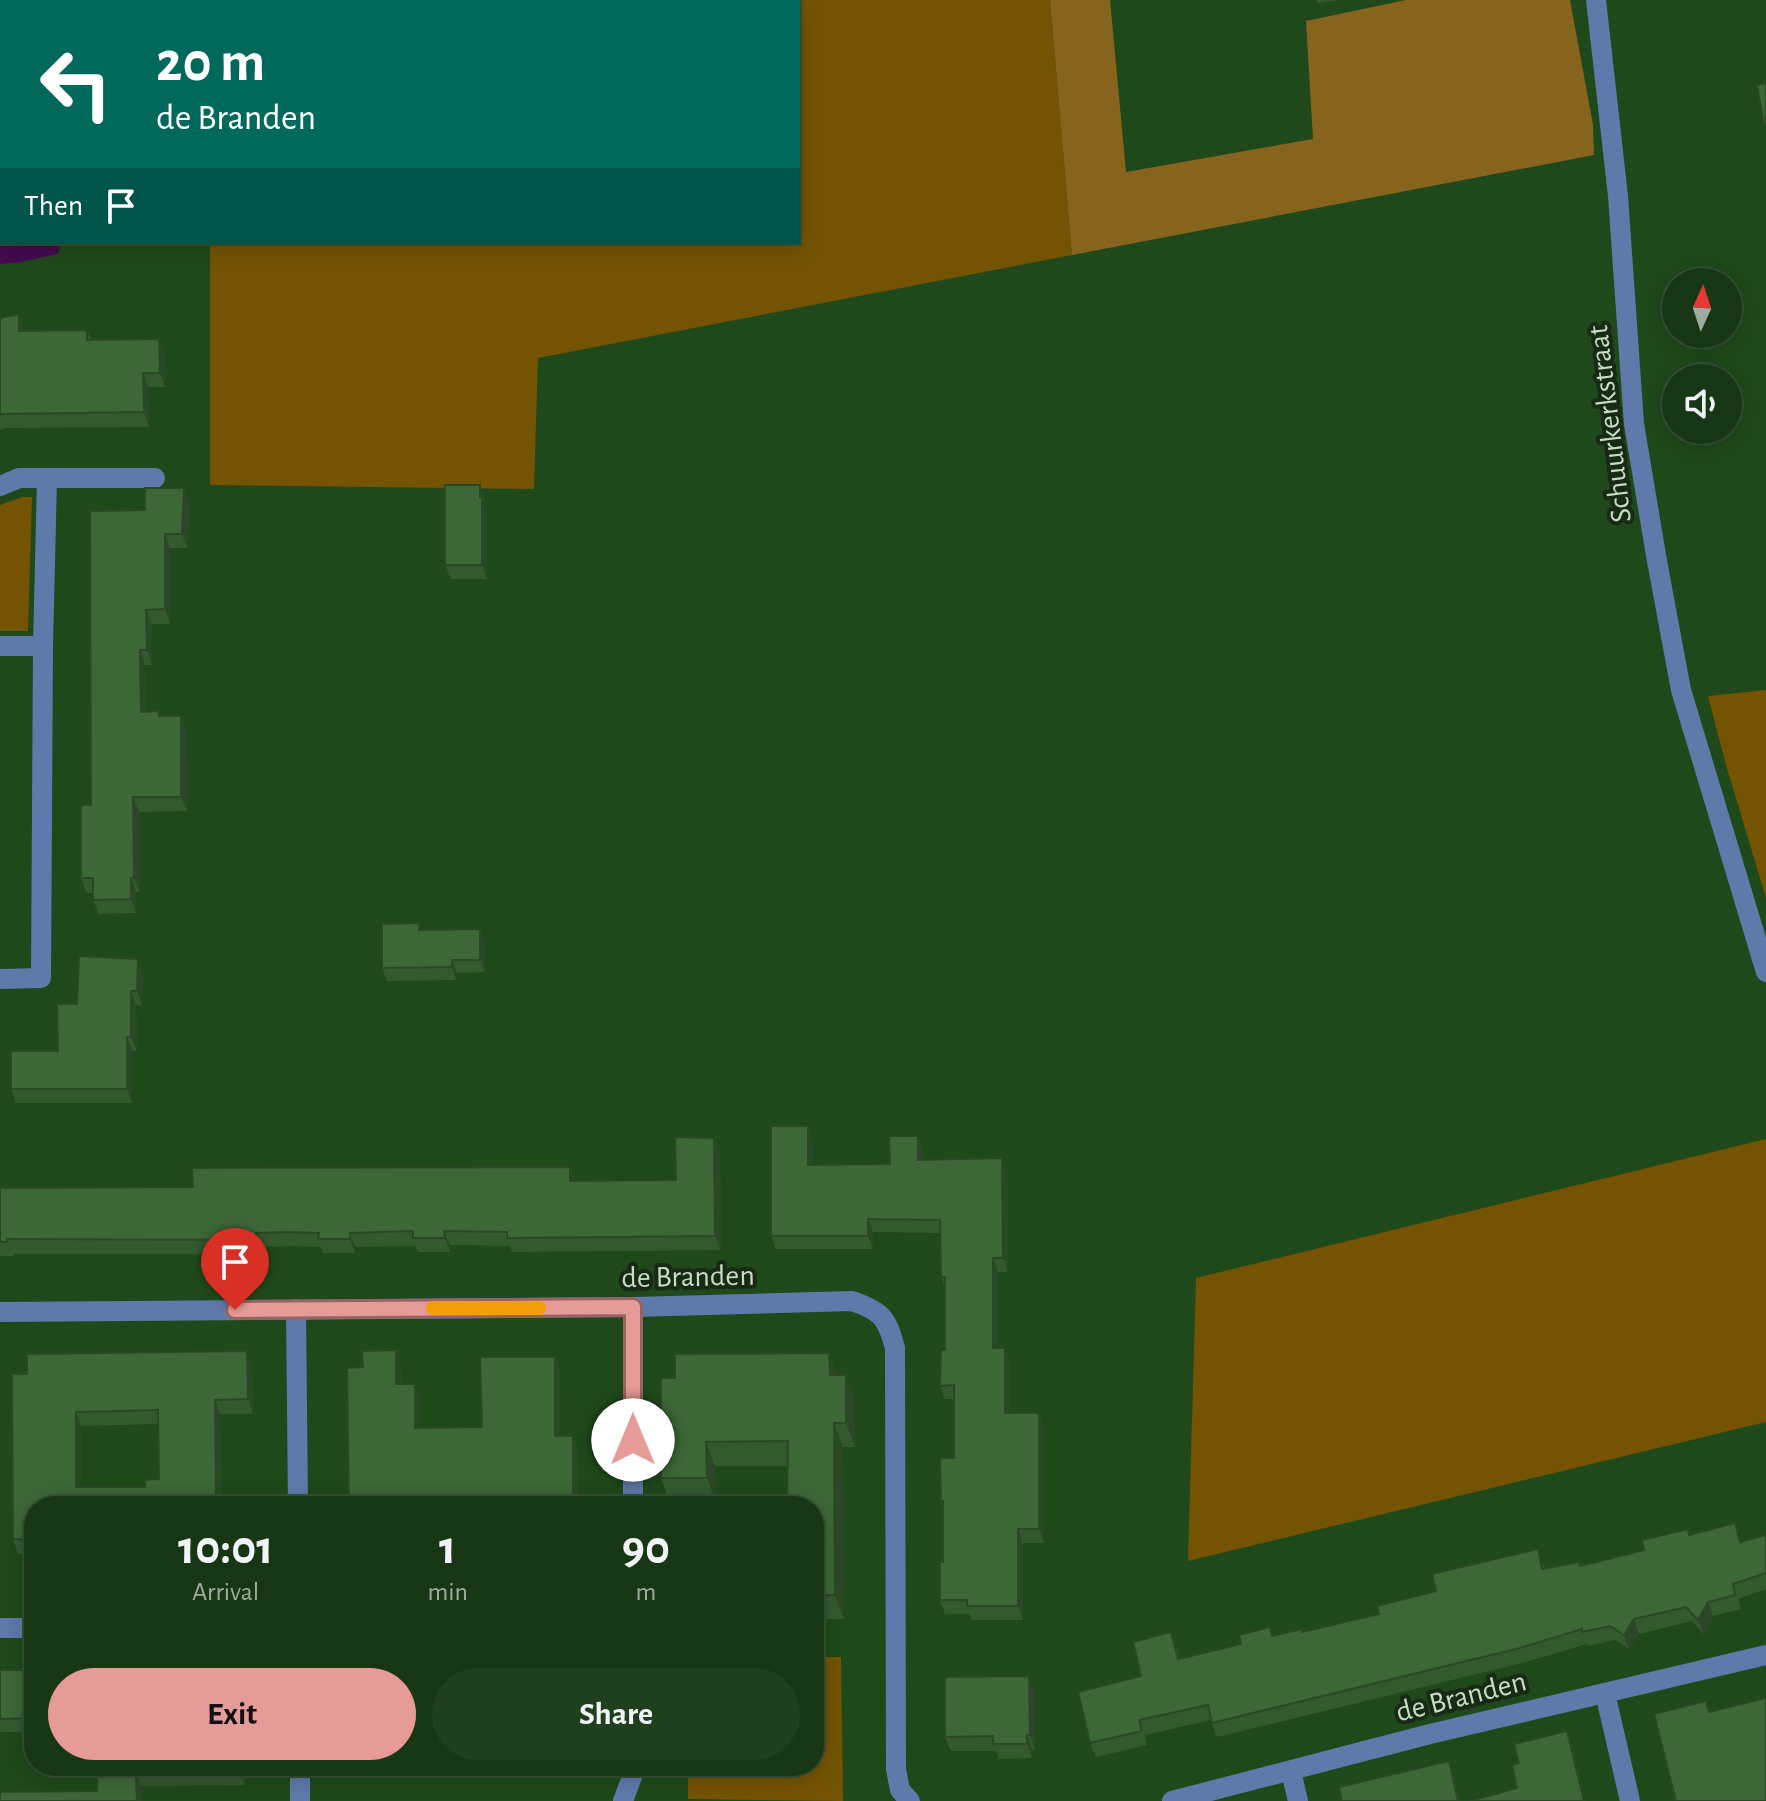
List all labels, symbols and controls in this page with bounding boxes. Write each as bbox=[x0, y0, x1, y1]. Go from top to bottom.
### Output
icon: left bbox=[24, 32, 128, 136]
text: 20 m bbox=[156, 35, 265, 91]
text: de Branden bbox=[156, 100, 316, 136]
icon: arrive bbox=[99, 184, 143, 228]
text: Then bbox=[24, 191, 83, 221]
north arrow bbox=[1662, 268, 1742, 348]
map controls bbox=[1662, 268, 1742, 444]
street label: Schuurkerkstraat bbox=[1583, 323, 1637, 524]
button: sound bbox=[1662, 364, 1742, 444]
pin bbox=[201, 1228, 269, 1310]
icon: arrive bbox=[213, 1240, 257, 1284]
street label: de Branden bbox=[621, 1261, 755, 1293]
position arrow bbox=[591, 1398, 675, 1482]
text: 10:01 bbox=[178, 1525, 274, 1573]
text: 1 bbox=[439, 1525, 456, 1573]
text: 90 bbox=[622, 1525, 670, 1573]
text: Arrival bbox=[192, 1579, 259, 1605]
text: min bbox=[427, 1579, 468, 1605]
text: m bbox=[636, 1579, 656, 1605]
street label: de Branden bbox=[1393, 1666, 1530, 1728]
button: Exit bbox=[48, 1668, 416, 1760]
button: Share bbox=[432, 1668, 800, 1760]

